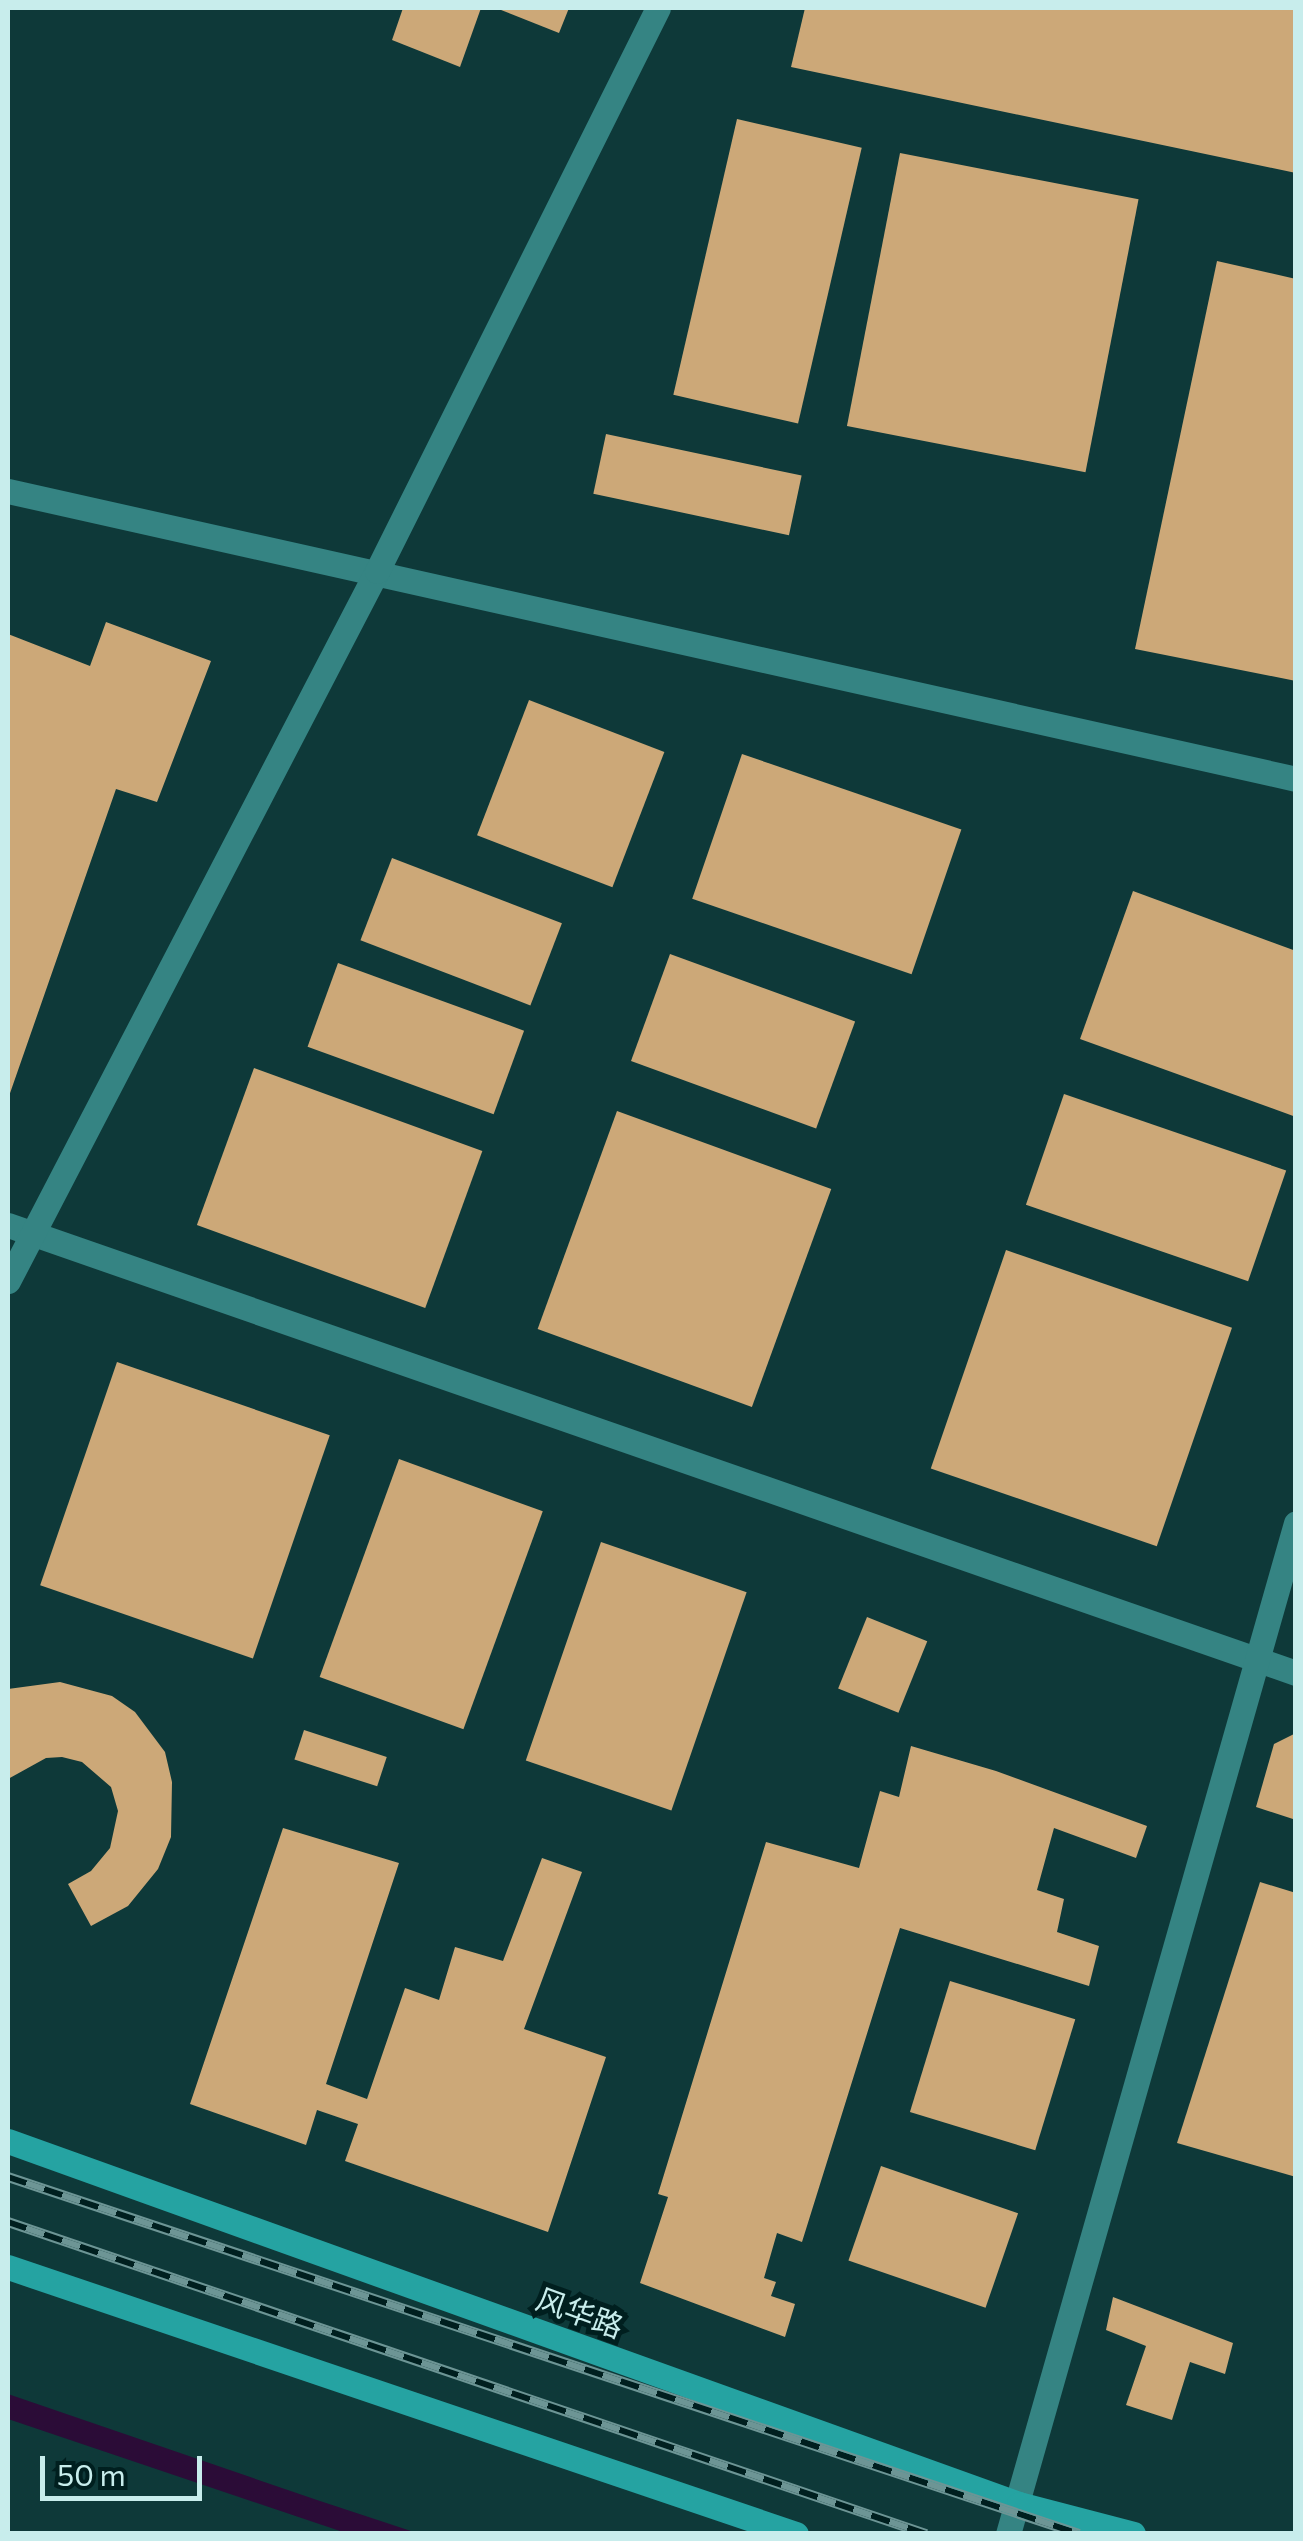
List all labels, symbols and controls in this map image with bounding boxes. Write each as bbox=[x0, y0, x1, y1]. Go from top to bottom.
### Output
street label: 风华路 bbox=[532, 2280, 628, 2344]
scale bar bbox=[45, 2436, 208, 2498]
text: 50 m bbox=[57, 2455, 126, 2492]

